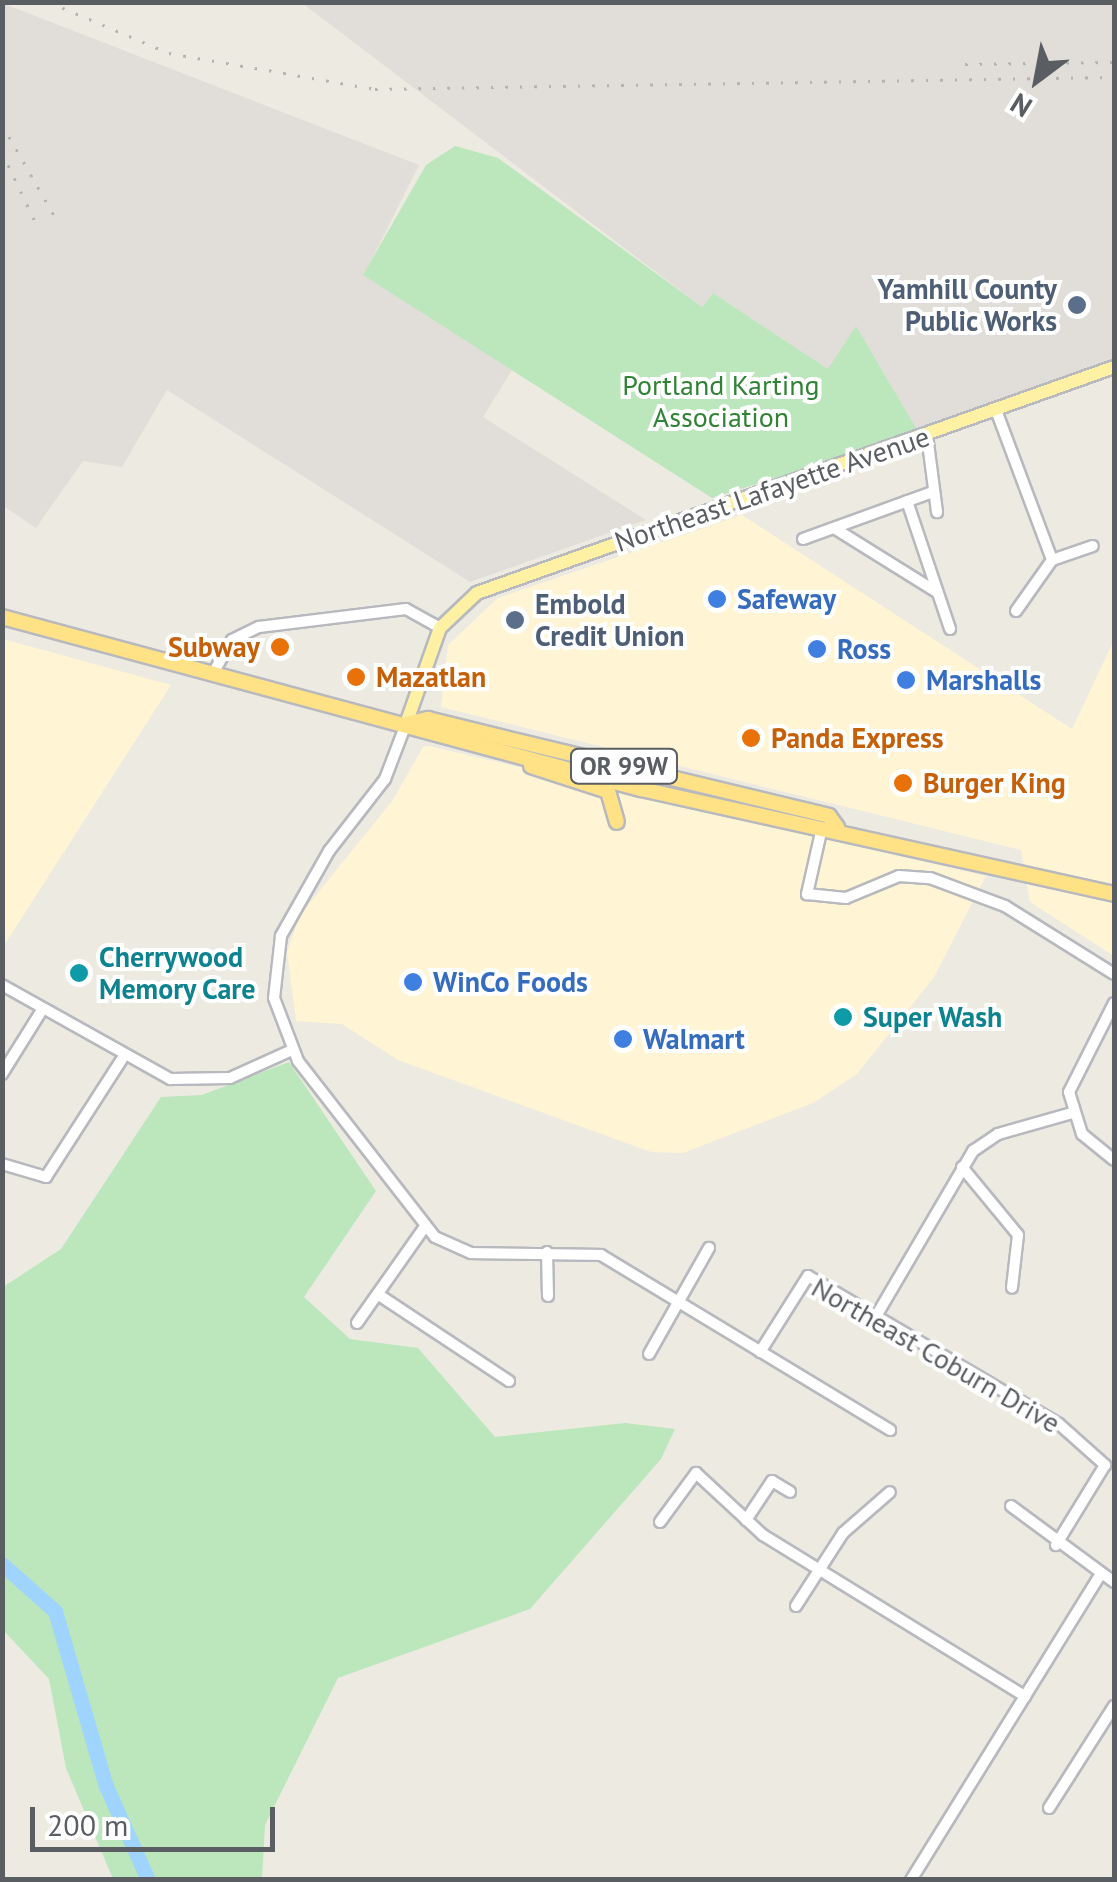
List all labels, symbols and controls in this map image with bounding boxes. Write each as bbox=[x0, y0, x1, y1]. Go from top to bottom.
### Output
north arrow bbox=[987, 30, 1087, 130]
text: N bbox=[1003, 85, 1038, 126]
place label: Yamhill County Public Works bbox=[877, 272, 1057, 338]
marker: Yamhill County Public Works bbox=[1066, 294, 1088, 316]
park label: Portland Karting Association bbox=[622, 368, 820, 434]
street label: Northeast Lafayette Avenue bbox=[610, 419, 934, 559]
place label: Safeway bbox=[737, 582, 836, 616]
place label: Embold Credit Union bbox=[535, 587, 685, 653]
marker: Safeway bbox=[706, 588, 728, 610]
marker: Embold Credit Union bbox=[504, 609, 526, 631]
place label: Subway bbox=[168, 630, 260, 664]
place label: Ross bbox=[837, 632, 891, 666]
marker: Subway bbox=[269, 636, 291, 658]
marker: Ross bbox=[806, 638, 828, 660]
place label: Mazatlan bbox=[376, 660, 486, 694]
place label: Marshalls bbox=[926, 663, 1041, 697]
marker: Mazatlan bbox=[345, 666, 367, 688]
marker: Marshalls bbox=[895, 669, 917, 691]
place label: Panda Express bbox=[771, 721, 944, 755]
marker: Panda Express bbox=[740, 727, 762, 749]
road number: OR 99W bbox=[569, 746, 679, 786]
place label: Burger King bbox=[923, 766, 1066, 800]
marker: Burger King bbox=[892, 772, 914, 794]
place label: Cherrywood Memory Care bbox=[99, 940, 257, 1006]
marker: Cherrywood Memory Care bbox=[68, 962, 90, 984]
place label: WinCo Foods bbox=[433, 965, 588, 999]
marker: WinCo Foods bbox=[402, 971, 424, 993]
place label: Super Wash bbox=[863, 1000, 1003, 1034]
marker: Super Wash bbox=[832, 1006, 854, 1028]
place label: Walmart bbox=[643, 1022, 745, 1056]
marker: Walmart bbox=[612, 1028, 634, 1050]
street label: Northeast Coburn Drive bbox=[806, 1270, 1066, 1440]
scale bar bbox=[35, 1787, 280, 1849]
text: 200 m bbox=[47, 1805, 128, 1844]

